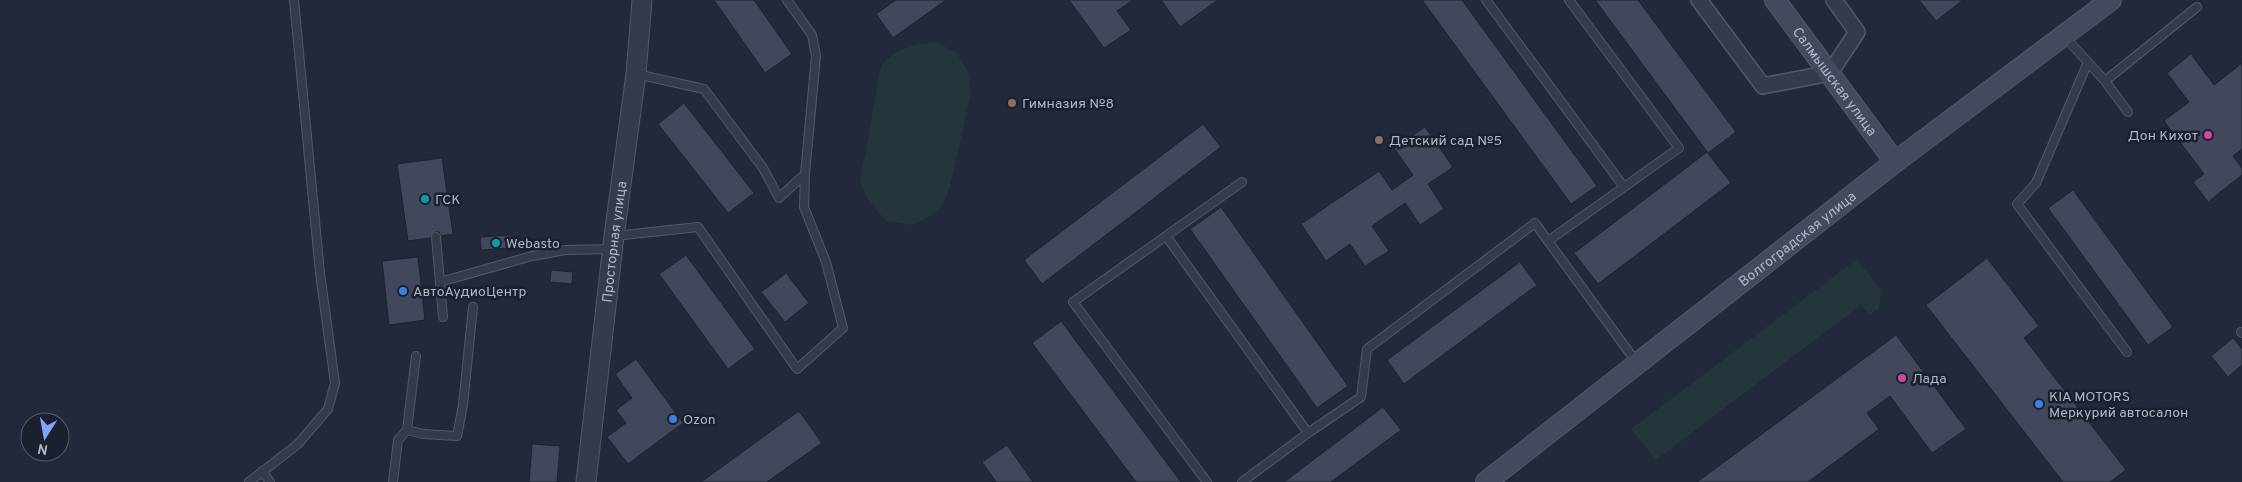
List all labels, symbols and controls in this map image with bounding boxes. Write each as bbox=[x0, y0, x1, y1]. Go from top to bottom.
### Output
street label: Салмышская улица bbox=[1788, 24, 1880, 140]
place label: Гимназия №8 bbox=[1022, 96, 1114, 113]
marker: Гимназия №8 bbox=[1006, 97, 1018, 109]
place label: Дон Кихот bbox=[2128, 128, 2198, 145]
marker: Дон Кихот bbox=[2202, 129, 2214, 141]
place label: Детский сад №5 bbox=[1389, 133, 1502, 150]
marker: Детский сад №5 bbox=[1373, 134, 1385, 146]
street label: Просторная улица bbox=[599, 180, 631, 303]
street label: Волгоградская улица bbox=[1736, 189, 1860, 291]
place label: ГСК bbox=[435, 192, 461, 209]
marker: ГСК bbox=[419, 193, 431, 205]
place label: Webasto bbox=[506, 236, 560, 253]
marker: Webasto bbox=[490, 237, 502, 249]
place label: АвтоАудиоЦентр bbox=[413, 284, 527, 301]
marker: АвтоАудиоЦентр bbox=[397, 285, 409, 297]
place label: Лада bbox=[1912, 371, 1947, 388]
marker: Лада bbox=[1896, 372, 1908, 384]
place label: KIA MOTORS Меркурий автосалон bbox=[2049, 389, 2188, 422]
marker: KIA MOTORS Меркурий автосалон bbox=[2033, 398, 2045, 410]
north arrow bbox=[20, 412, 70, 462]
place label: Ozon bbox=[683, 412, 716, 429]
marker: Ozon bbox=[667, 413, 679, 425]
text: N bbox=[36, 439, 49, 458]

